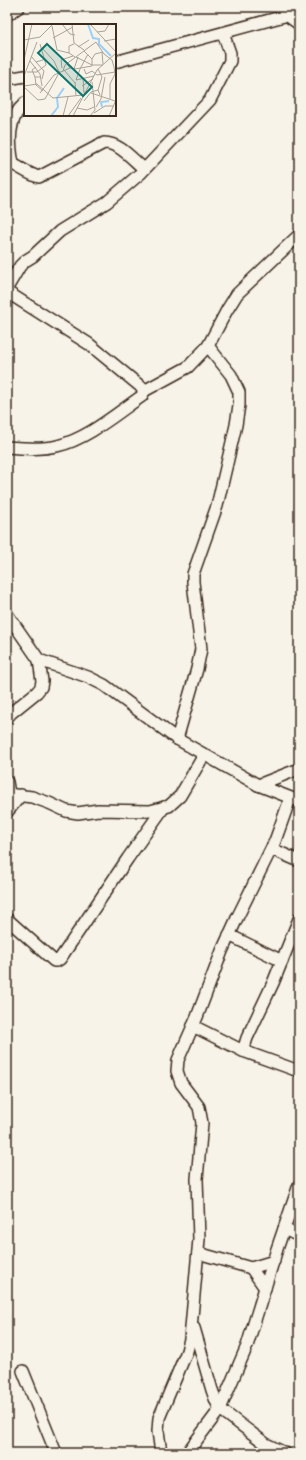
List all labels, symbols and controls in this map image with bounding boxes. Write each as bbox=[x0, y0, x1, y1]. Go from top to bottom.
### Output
inset map bbox=[24, 24, 116, 116]

